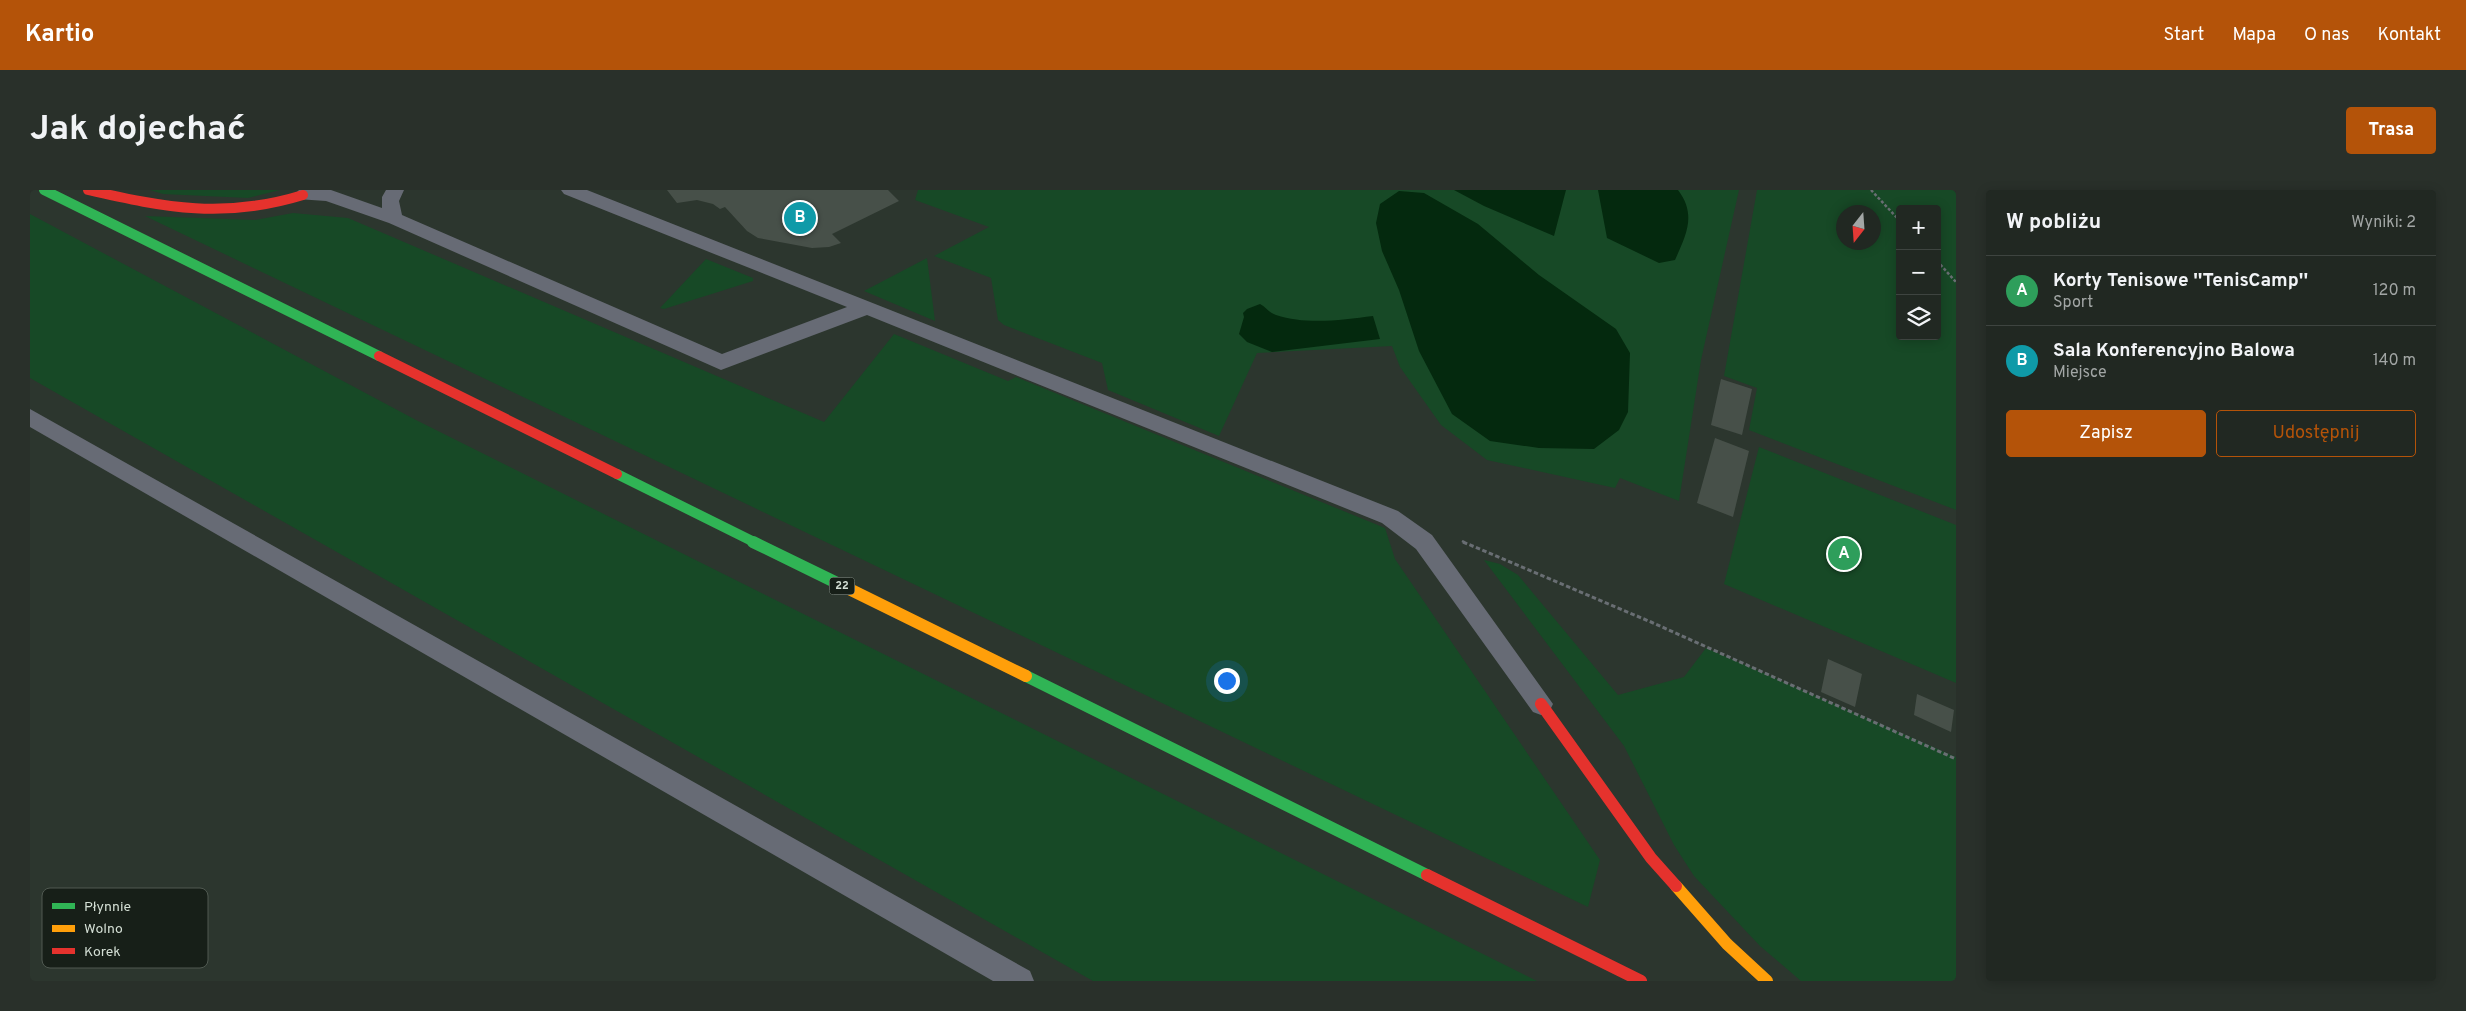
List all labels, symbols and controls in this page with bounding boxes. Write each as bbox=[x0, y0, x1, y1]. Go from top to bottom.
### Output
text: Kartio bbox=[25, 20, 94, 50]
text: Start bbox=[2163, 24, 2204, 47]
text: Mapa bbox=[2232, 24, 2276, 47]
text: O nas bbox=[2304, 24, 2349, 47]
text: Kontakt bbox=[2377, 24, 2441, 47]
button: Trasa bbox=[2346, 107, 2436, 154]
text: Jak dojechać bbox=[30, 108, 246, 152]
pin: B bbox=[784, 199, 816, 237]
north arrow bbox=[1836, 205, 1881, 250]
map controls bbox=[1896, 205, 1941, 340]
button: + bbox=[1896, 205, 1941, 250]
text: W pobliżu bbox=[2006, 209, 2101, 236]
text: Wyniki: 2 bbox=[2351, 213, 2416, 233]
button: − bbox=[1896, 250, 1941, 295]
text: Korty Tenisowe ''TenisCamp'' bbox=[2053, 269, 2308, 293]
text: A bbox=[2016, 281, 2028, 301]
text: 120 m bbox=[2373, 281, 2416, 301]
text: Sport bbox=[2053, 293, 2093, 313]
button: layers bbox=[1896, 295, 1941, 340]
text: Sala Konferencyjno Balowa bbox=[2053, 339, 2295, 363]
text: B bbox=[2016, 351, 2028, 371]
text: 140 m bbox=[2373, 351, 2416, 371]
text: Miejsce bbox=[2053, 363, 2107, 383]
button: Zapisz bbox=[2006, 410, 2206, 457]
button: Udostępnij bbox=[2216, 410, 2416, 457]
pin: A bbox=[1828, 535, 1860, 573]
road number: 22 bbox=[830, 578, 854, 594]
your location bbox=[1214, 668, 1240, 694]
legend bbox=[42, 888, 208, 968]
text: Płynnie bbox=[84, 899, 131, 916]
text: Wolno bbox=[84, 921, 123, 938]
text: Korek bbox=[84, 944, 121, 961]

